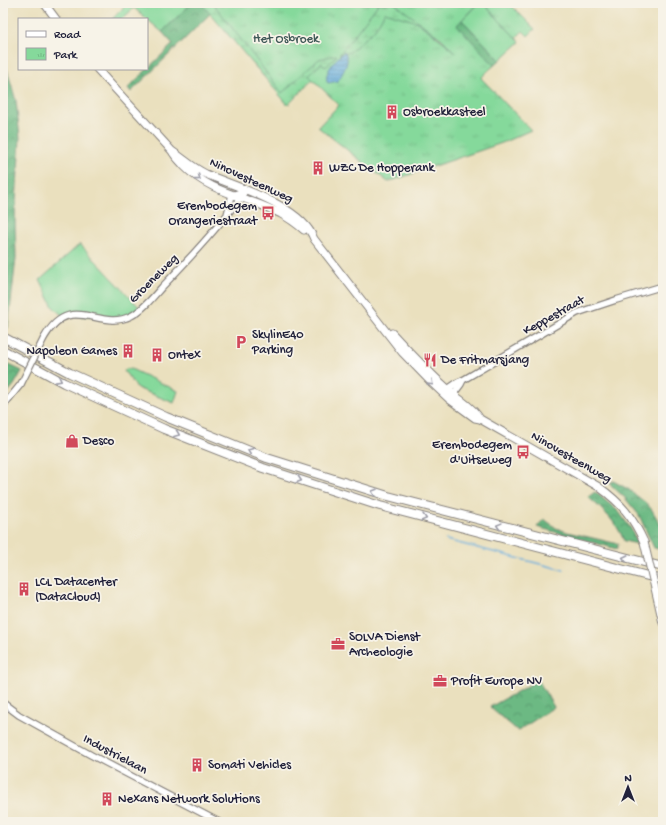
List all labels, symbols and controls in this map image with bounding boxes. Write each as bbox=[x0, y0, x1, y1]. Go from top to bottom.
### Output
legend bbox=[18, 18, 148, 70]
text: Road bbox=[54, 29, 81, 43]
park label: Het Osbroek bbox=[253, 32, 320, 47]
text: Park bbox=[53, 49, 79, 63]
building icon: Osbroekkasteel bbox=[384, 104, 400, 120]
place label: Osbroekkasteel bbox=[403, 105, 486, 120]
street label: Ninovesteenweg bbox=[207, 155, 295, 207]
building icon: WZC De Hopperank bbox=[310, 160, 326, 176]
place label: WZC De Hopperank bbox=[329, 161, 436, 176]
one-way arrow bbox=[194, 173, 201, 180]
place label: Erembodegem Orangeriestraat bbox=[169, 199, 259, 229]
bus stop icon: Erembodegem Orangeriestraat bbox=[260, 205, 276, 221]
street label: Groeneweg bbox=[126, 251, 182, 307]
street label: Keppestraat bbox=[521, 292, 589, 339]
place label: SkylinE40 Parking bbox=[251, 328, 304, 358]
parking icon: SkylinE40 Parking bbox=[233, 334, 249, 350]
building icon: Napoleon Games bbox=[120, 343, 136, 359]
place label: Napoleon Games bbox=[26, 344, 118, 359]
building icon: Ontex bbox=[149, 347, 165, 363]
place label: Ontex bbox=[168, 348, 201, 363]
restaurant icon: De Fritmarsjang bbox=[422, 352, 438, 368]
place label: De Fritmarsjang bbox=[440, 353, 529, 368]
one-way arrow bbox=[55, 376, 62, 383]
one-way arrow bbox=[426, 378, 434, 386]
street label: Ninovesteenweg bbox=[528, 429, 614, 487]
one-way arrow bbox=[174, 430, 181, 438]
shop icon: Desco bbox=[64, 433, 80, 449]
place label: Desco bbox=[82, 434, 114, 449]
place label: Erembodegem d'Uitseweg bbox=[432, 438, 512, 468]
bus stop icon: Erembodegem d'Uitseweg bbox=[515, 444, 531, 460]
one-way arrow bbox=[247, 448, 254, 456]
one-way arrow bbox=[296, 475, 303, 484]
one-way arrow bbox=[370, 488, 377, 497]
one-way arrow bbox=[420, 513, 427, 521]
one-way arrow bbox=[496, 522, 503, 531]
one-way arrow bbox=[622, 554, 629, 563]
place label: LCL Datacenter (DataCloud) bbox=[35, 575, 118, 605]
building icon: LCL Datacenter (DataCloud) bbox=[16, 581, 32, 597]
place label: SOLVA Dienst Archeologie bbox=[349, 630, 422, 660]
office icon: SOLVA Dienst Archeologie bbox=[330, 636, 346, 652]
office icon: Profit Europe NV bbox=[432, 673, 448, 689]
place label: Profit Europe NV bbox=[450, 674, 542, 689]
street label: Industrielaan bbox=[80, 732, 150, 779]
building icon: Somati Vehicles bbox=[189, 757, 205, 773]
place label: Somati Vehicles bbox=[208, 758, 292, 773]
north arrow bbox=[608, 767, 648, 807]
text: N bbox=[624, 773, 632, 785]
building icon: Nexans Network Solutions bbox=[99, 791, 115, 807]
place label: Nexans Network Solutions bbox=[118, 792, 261, 807]

